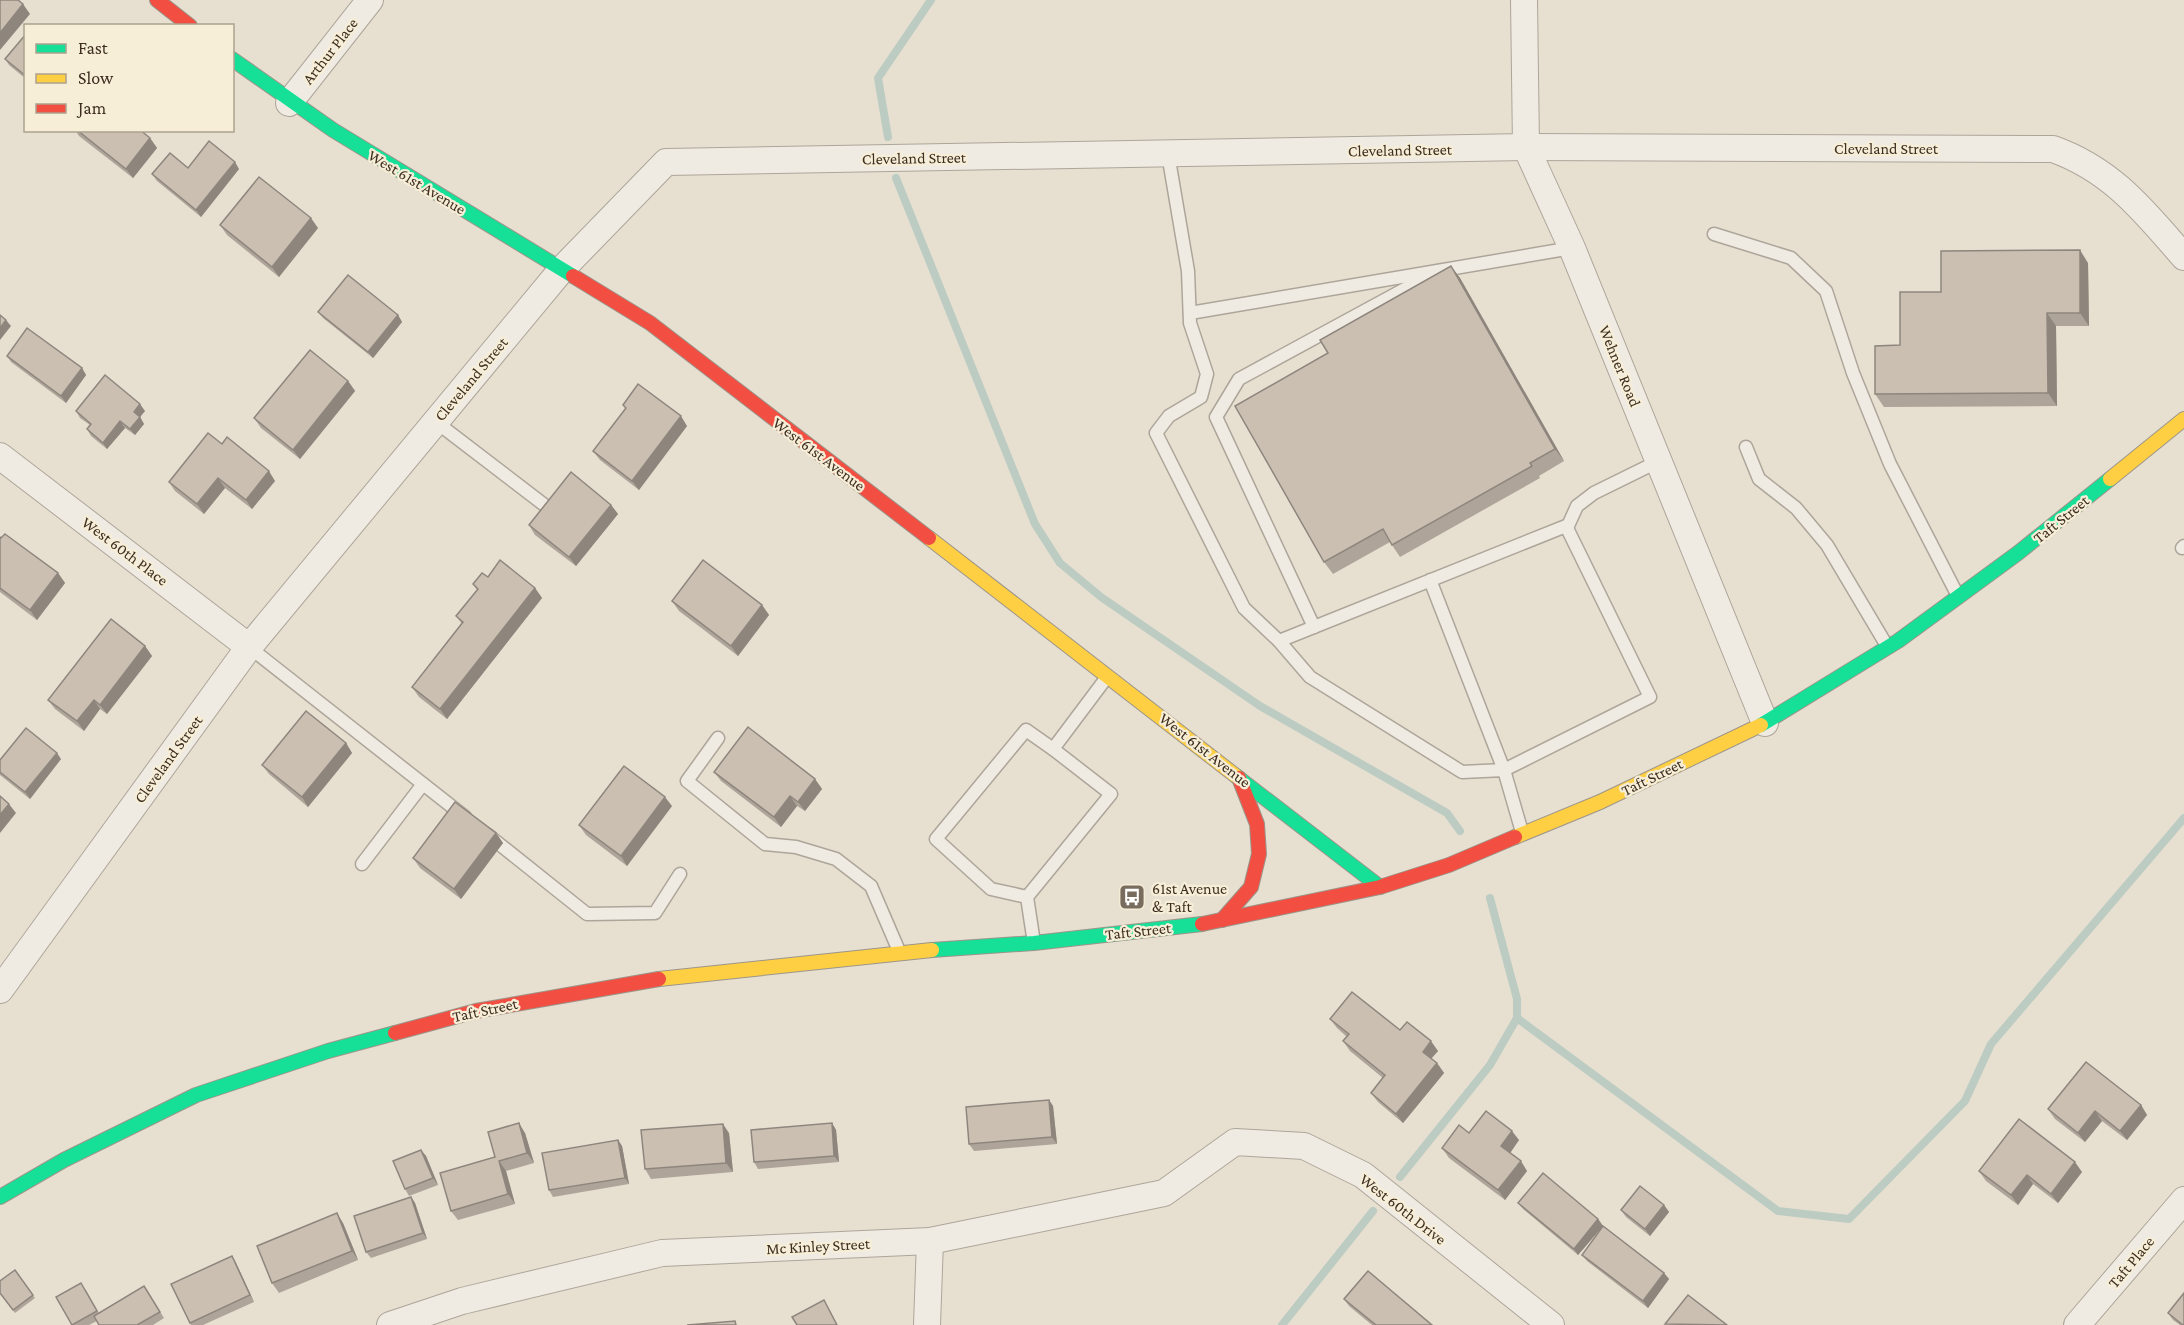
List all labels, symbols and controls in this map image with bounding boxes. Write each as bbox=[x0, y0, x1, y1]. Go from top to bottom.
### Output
street label: Arthur Place bbox=[299, 15, 361, 87]
legend bbox=[24, 24, 234, 132]
text: Fast bbox=[78, 38, 109, 58]
text: Slow bbox=[78, 68, 114, 88]
text: Jam bbox=[76, 98, 107, 118]
street label: Cleveland Street bbox=[1834, 140, 1939, 157]
street label: Cleveland Street bbox=[1348, 141, 1453, 159]
street label: West 61st Avenue bbox=[365, 146, 469, 218]
street label: Cleveland Street bbox=[862, 149, 967, 167]
street label: Wehner Road bbox=[1596, 323, 1644, 410]
street label: Cleveland Street bbox=[431, 333, 511, 424]
street label: West 61st Avenue bbox=[770, 414, 868, 494]
street label: Taft Street bbox=[2030, 491, 2093, 546]
street label: West 60th Place bbox=[79, 513, 171, 589]
street label: West 61st Avenue bbox=[1156, 709, 1254, 791]
street label: Cleveland Street bbox=[131, 711, 206, 806]
street label: Taft Street bbox=[1619, 755, 1686, 799]
place label: 61st Avenue & Taft bbox=[1152, 880, 1227, 915]
bus stop icon: 61st Avenue & Taft bbox=[1117, 882, 1147, 912]
street label: Taft Street bbox=[1104, 919, 1172, 943]
street label: Taft Street bbox=[451, 995, 520, 1025]
street label: West 60th Drive bbox=[1357, 1170, 1449, 1248]
street label: Taft Place bbox=[2105, 1233, 2157, 1291]
street label: Mc Kinley Street bbox=[766, 1235, 871, 1258]

